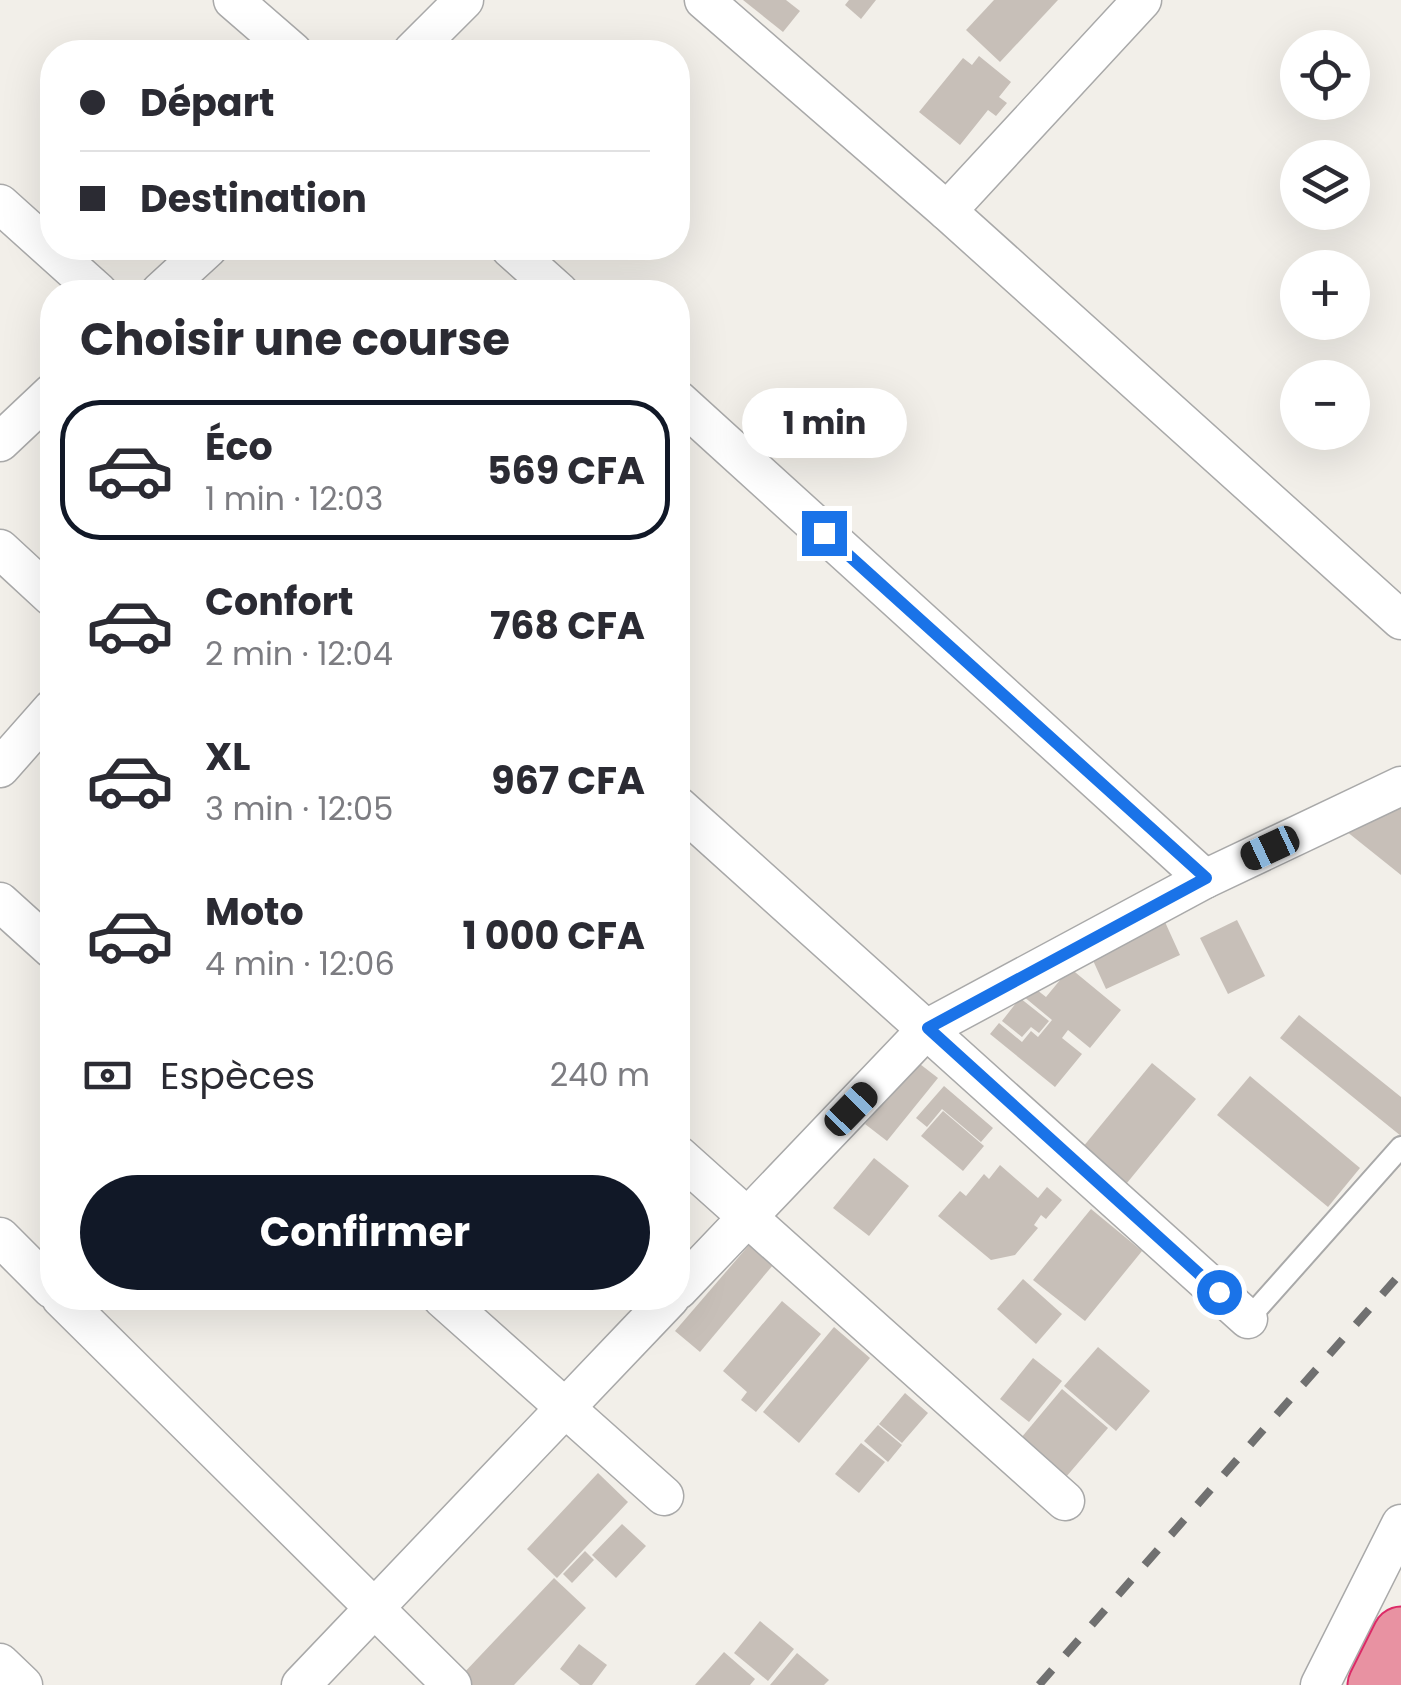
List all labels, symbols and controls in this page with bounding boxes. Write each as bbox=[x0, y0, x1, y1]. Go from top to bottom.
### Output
map controls bbox=[1280, 30, 1370, 450]
button: locate bbox=[1280, 30, 1370, 120]
text: Départ bbox=[140, 76, 274, 129]
button: layers bbox=[1280, 140, 1370, 230]
text: Destination bbox=[140, 172, 367, 225]
button: + bbox=[1280, 250, 1370, 340]
text: Choisir une course bbox=[80, 308, 510, 371]
button: − bbox=[1280, 360, 1370, 450]
callout: 1 min bbox=[742, 388, 906, 458]
text: 1 min bbox=[783, 400, 866, 445]
text: Éco bbox=[205, 420, 273, 473]
icon: car bbox=[85, 425, 175, 515]
text: 569 CFA bbox=[487, 444, 645, 497]
text: 1 min · 12:03 bbox=[205, 476, 383, 521]
route end bbox=[802, 511, 847, 556]
text: Confort bbox=[205, 575, 353, 628]
icon: car bbox=[85, 580, 175, 670]
text: 768 CFA bbox=[490, 599, 645, 652]
text: 2 min · 12:04 bbox=[205, 631, 393, 676]
text: XL bbox=[205, 730, 250, 783]
icon: car bbox=[85, 735, 175, 825]
text: 967 CFA bbox=[491, 754, 645, 807]
text: 3 min · 12:05 bbox=[205, 786, 393, 831]
car bbox=[1236, 822, 1304, 874]
text: Moto bbox=[205, 885, 304, 938]
icon: car bbox=[85, 890, 175, 980]
text: 1 000 CFA bbox=[463, 909, 645, 962]
text: 4 min · 12:06 bbox=[205, 941, 395, 986]
icon: cash bbox=[80, 1048, 135, 1103]
text: Espèces bbox=[160, 1049, 315, 1102]
text: 240 m bbox=[550, 1052, 650, 1097]
car bbox=[819, 1077, 883, 1141]
button: Confirmer bbox=[80, 1175, 650, 1290]
route start bbox=[1197, 1270, 1242, 1315]

